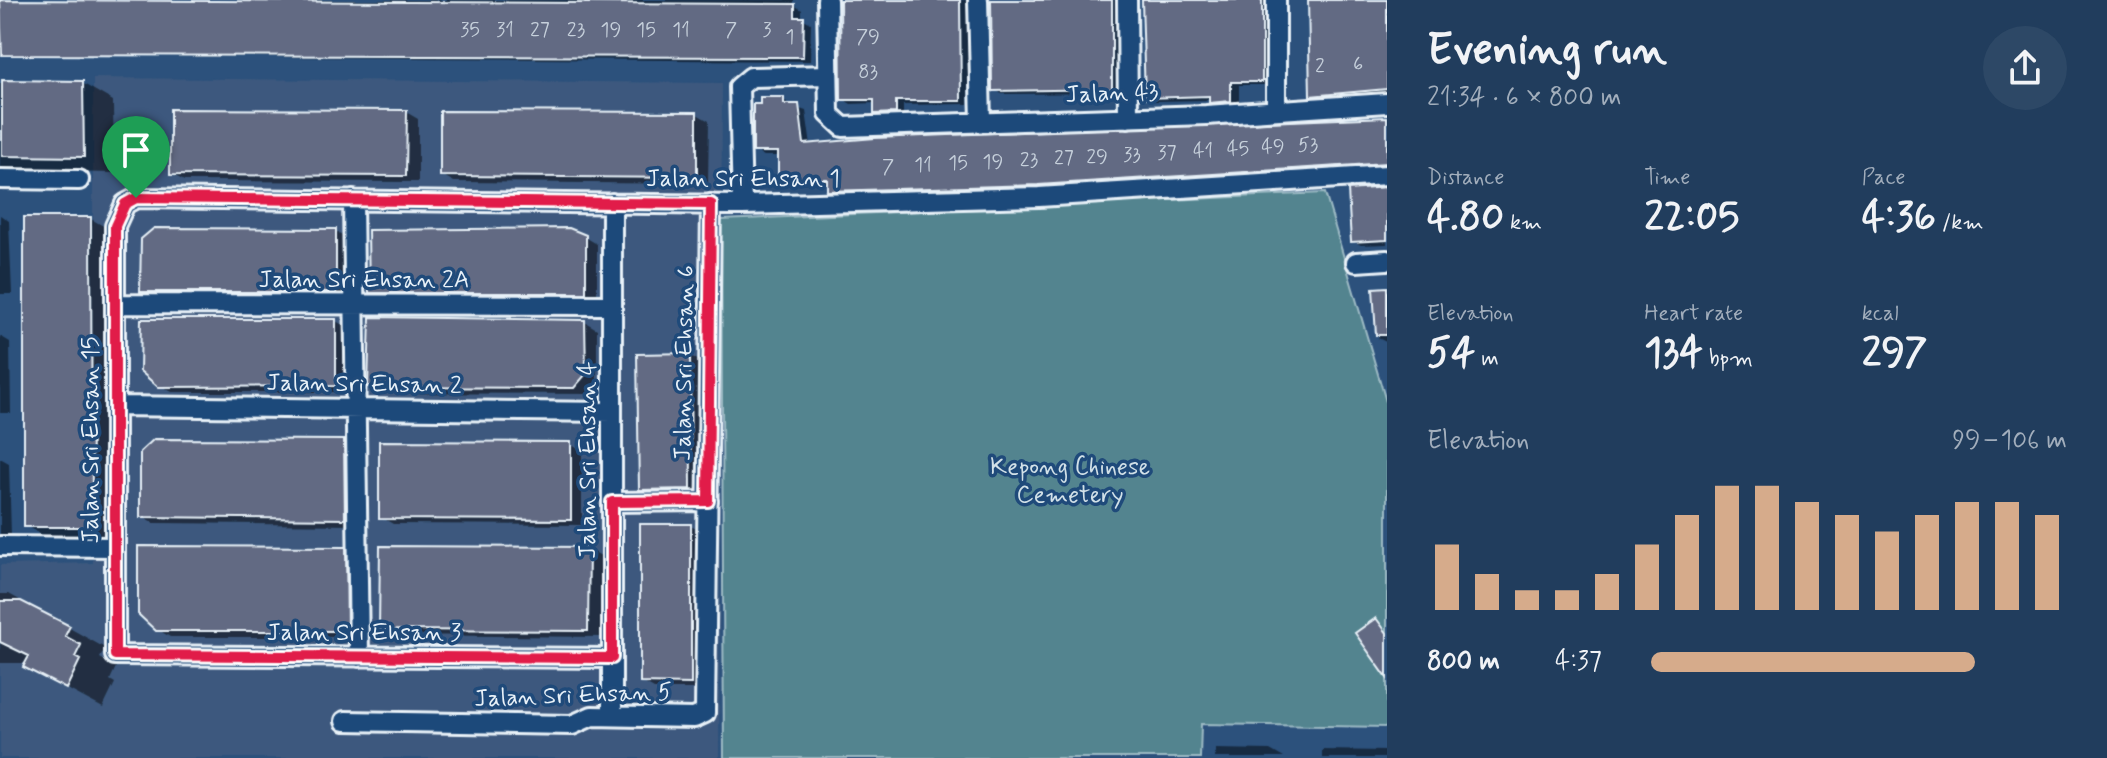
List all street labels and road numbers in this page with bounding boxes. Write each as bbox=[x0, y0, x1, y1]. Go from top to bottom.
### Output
street label: Jalan 43 bbox=[1065, 77, 1159, 111]
street label: Jalan Sri Ehsan 1 bbox=[646, 164, 840, 195]
street label: Jalan Sri Ehsan 2A bbox=[259, 265, 469, 296]
street label: Jalan Sri Ehsan 6 bbox=[668, 265, 702, 461]
street label: Jalan Sri Ehsan 15 bbox=[76, 337, 107, 543]
street label: Jalan Sri Ehsan 4 bbox=[573, 361, 604, 559]
street label: Jalan Sri Ehsan 2 bbox=[266, 368, 462, 402]
street label: Jalan Sri Ehsan 3 bbox=[267, 618, 461, 649]
street label: Jalan Sri Ehsan 5 bbox=[474, 677, 672, 715]

